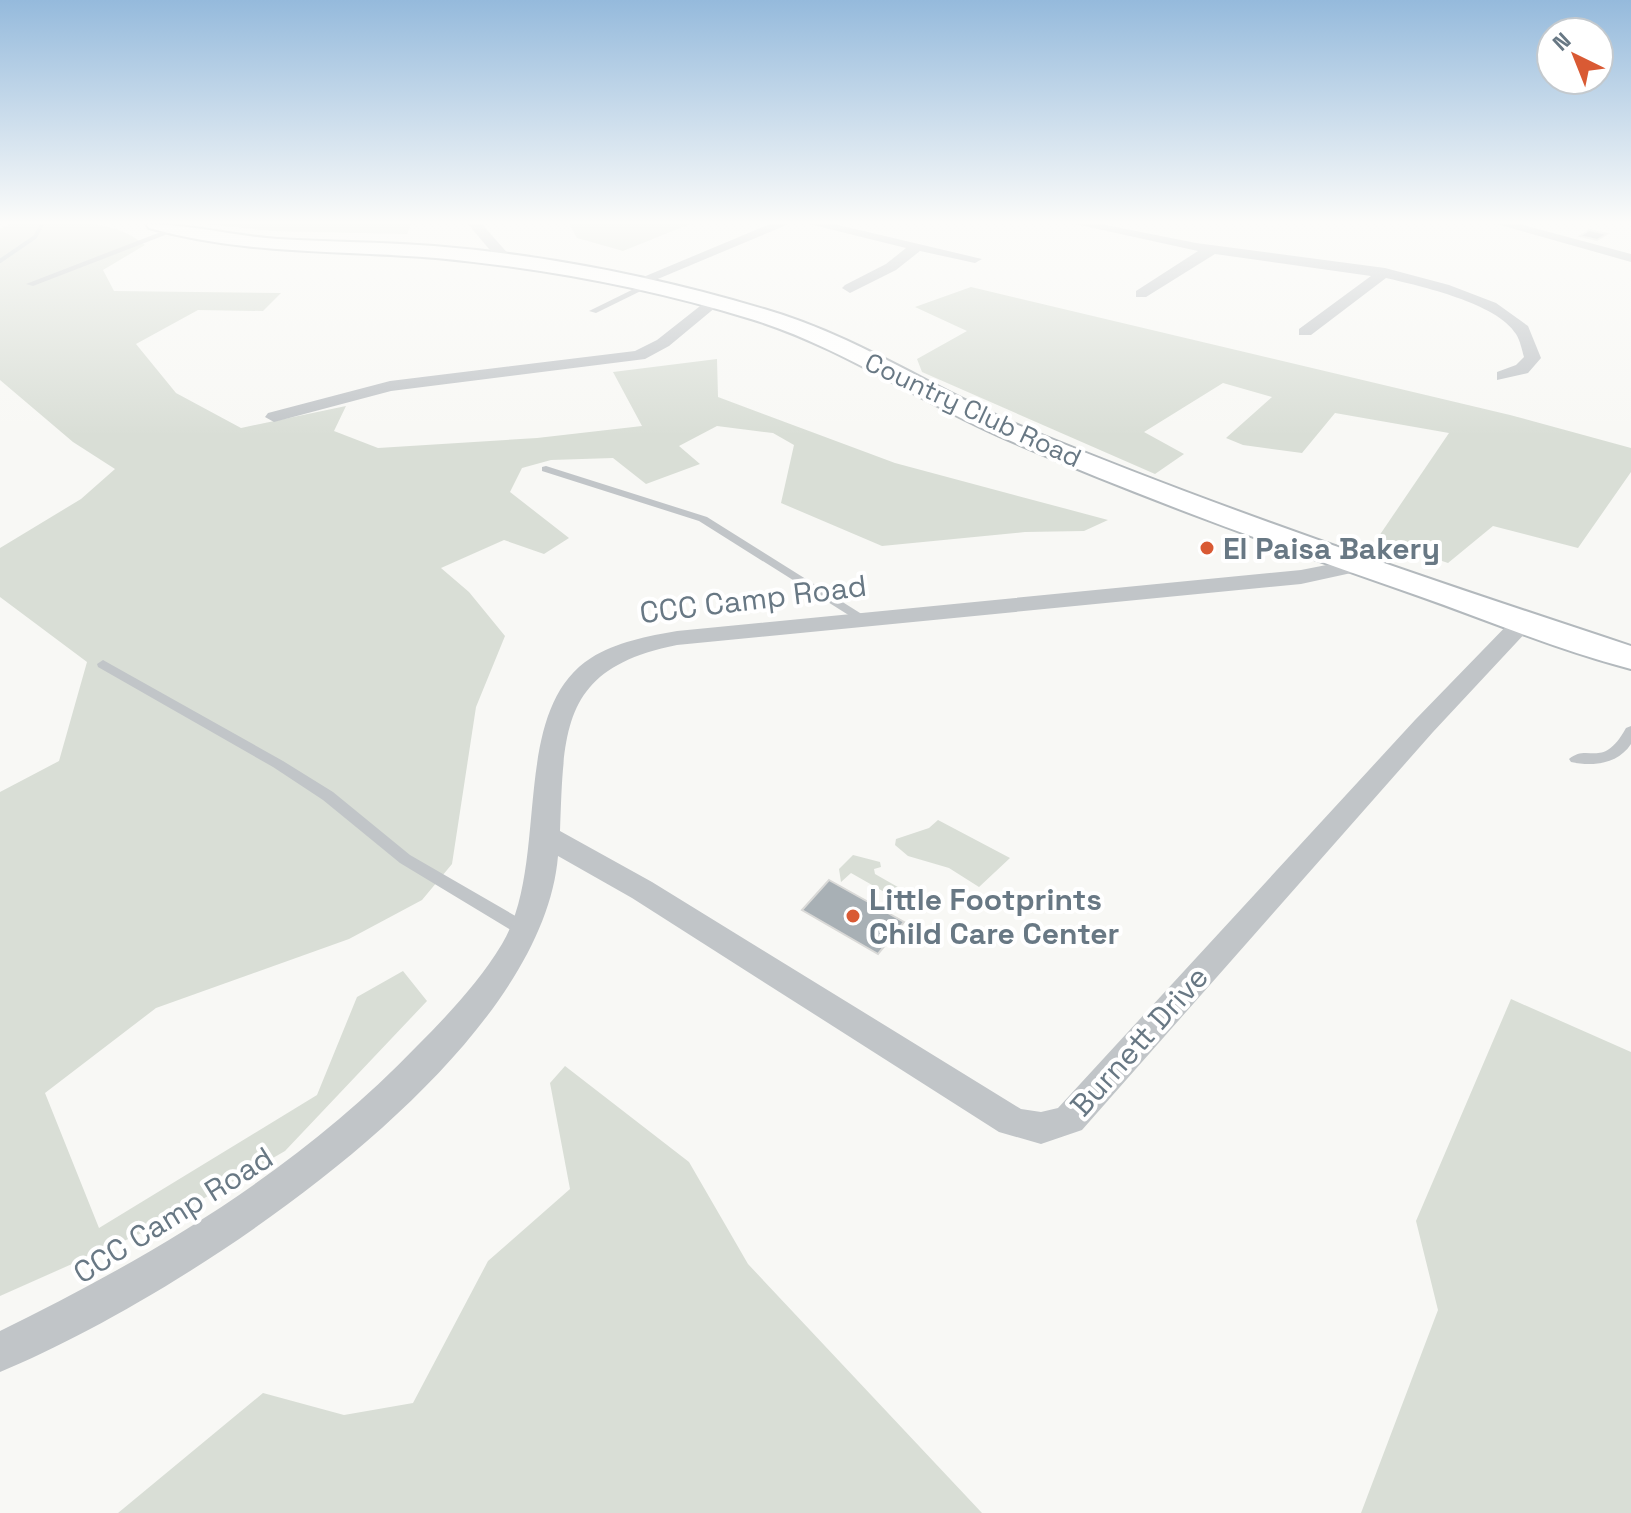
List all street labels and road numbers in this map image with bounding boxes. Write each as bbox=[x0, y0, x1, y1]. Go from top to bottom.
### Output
street label: Country Club Road bbox=[859, 345, 1087, 475]
street label: CCC Camp Road bbox=[637, 566, 869, 632]
street label: Burnett Drive bbox=[1061, 958, 1217, 1124]
street label: CCC Camp Road bbox=[66, 1138, 280, 1292]

